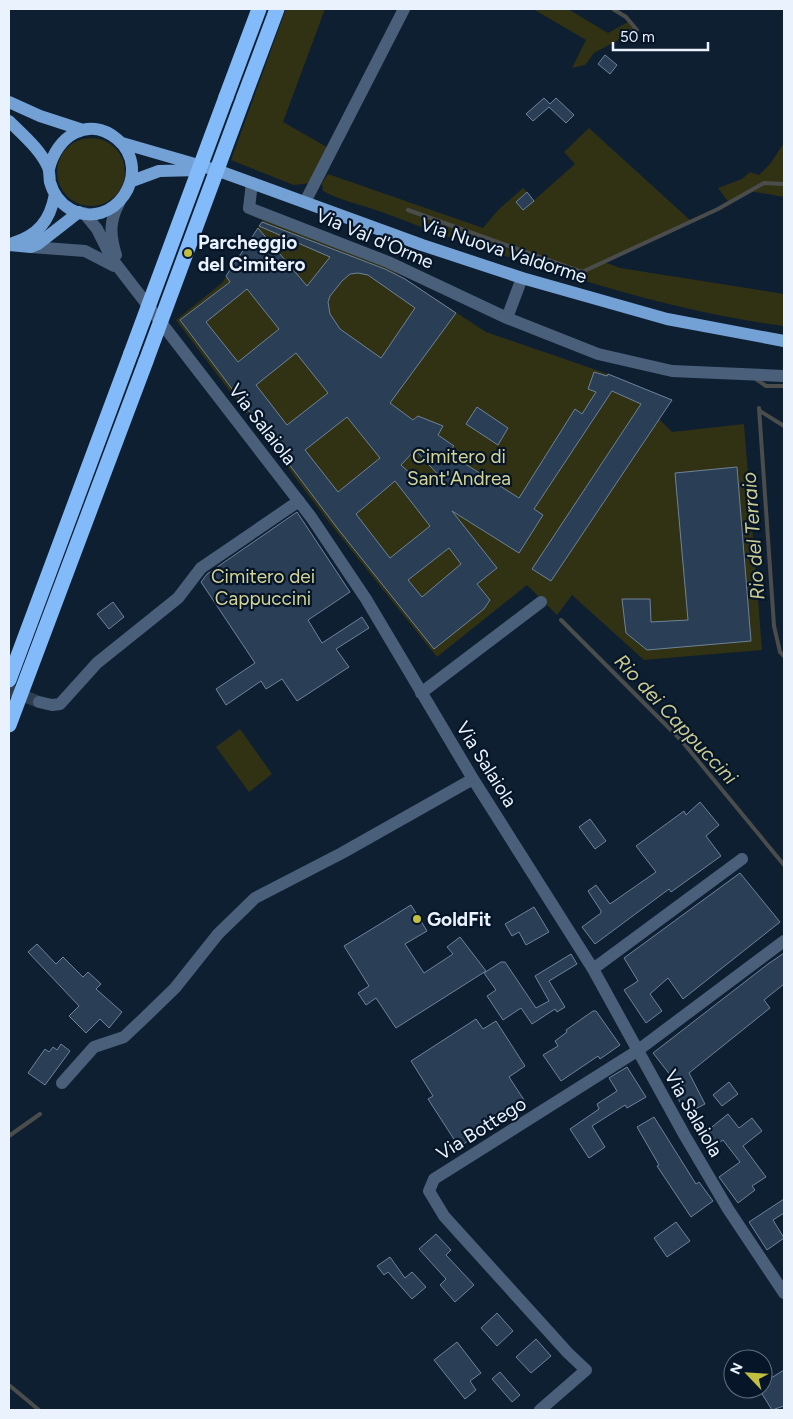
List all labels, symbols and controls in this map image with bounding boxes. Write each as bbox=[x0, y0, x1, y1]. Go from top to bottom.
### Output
scale bar bbox=[613, 20, 708, 52]
text: 50 m bbox=[620, 28, 655, 46]
street label: Via Val d'Orme bbox=[313, 203, 437, 274]
street label: Via Nuova Valdorme bbox=[418, 213, 590, 288]
place label: Parcheggio del Cimitero bbox=[198, 231, 306, 276]
marker: Parcheggio del Cimitero bbox=[182, 247, 194, 259]
street label: Via Salaiola bbox=[224, 379, 301, 469]
park label: Cimitero di Sant'Andrea bbox=[407, 445, 511, 490]
water label: Rio del Terraio bbox=[737, 471, 769, 601]
park label: Cimitero dei Cappuccini bbox=[211, 565, 315, 610]
water label: Rio dei Cappuccini bbox=[610, 649, 743, 789]
street label: Via Salaiola bbox=[451, 717, 522, 811]
place label: GoldFit bbox=[427, 908, 492, 931]
marker: GoldFit bbox=[411, 913, 423, 925]
street label: Via Salaiola bbox=[659, 1066, 728, 1161]
street label: Via Bottego bbox=[432, 1092, 530, 1165]
north arrow bbox=[723, 1349, 773, 1399]
text: N bbox=[727, 1360, 747, 1377]

